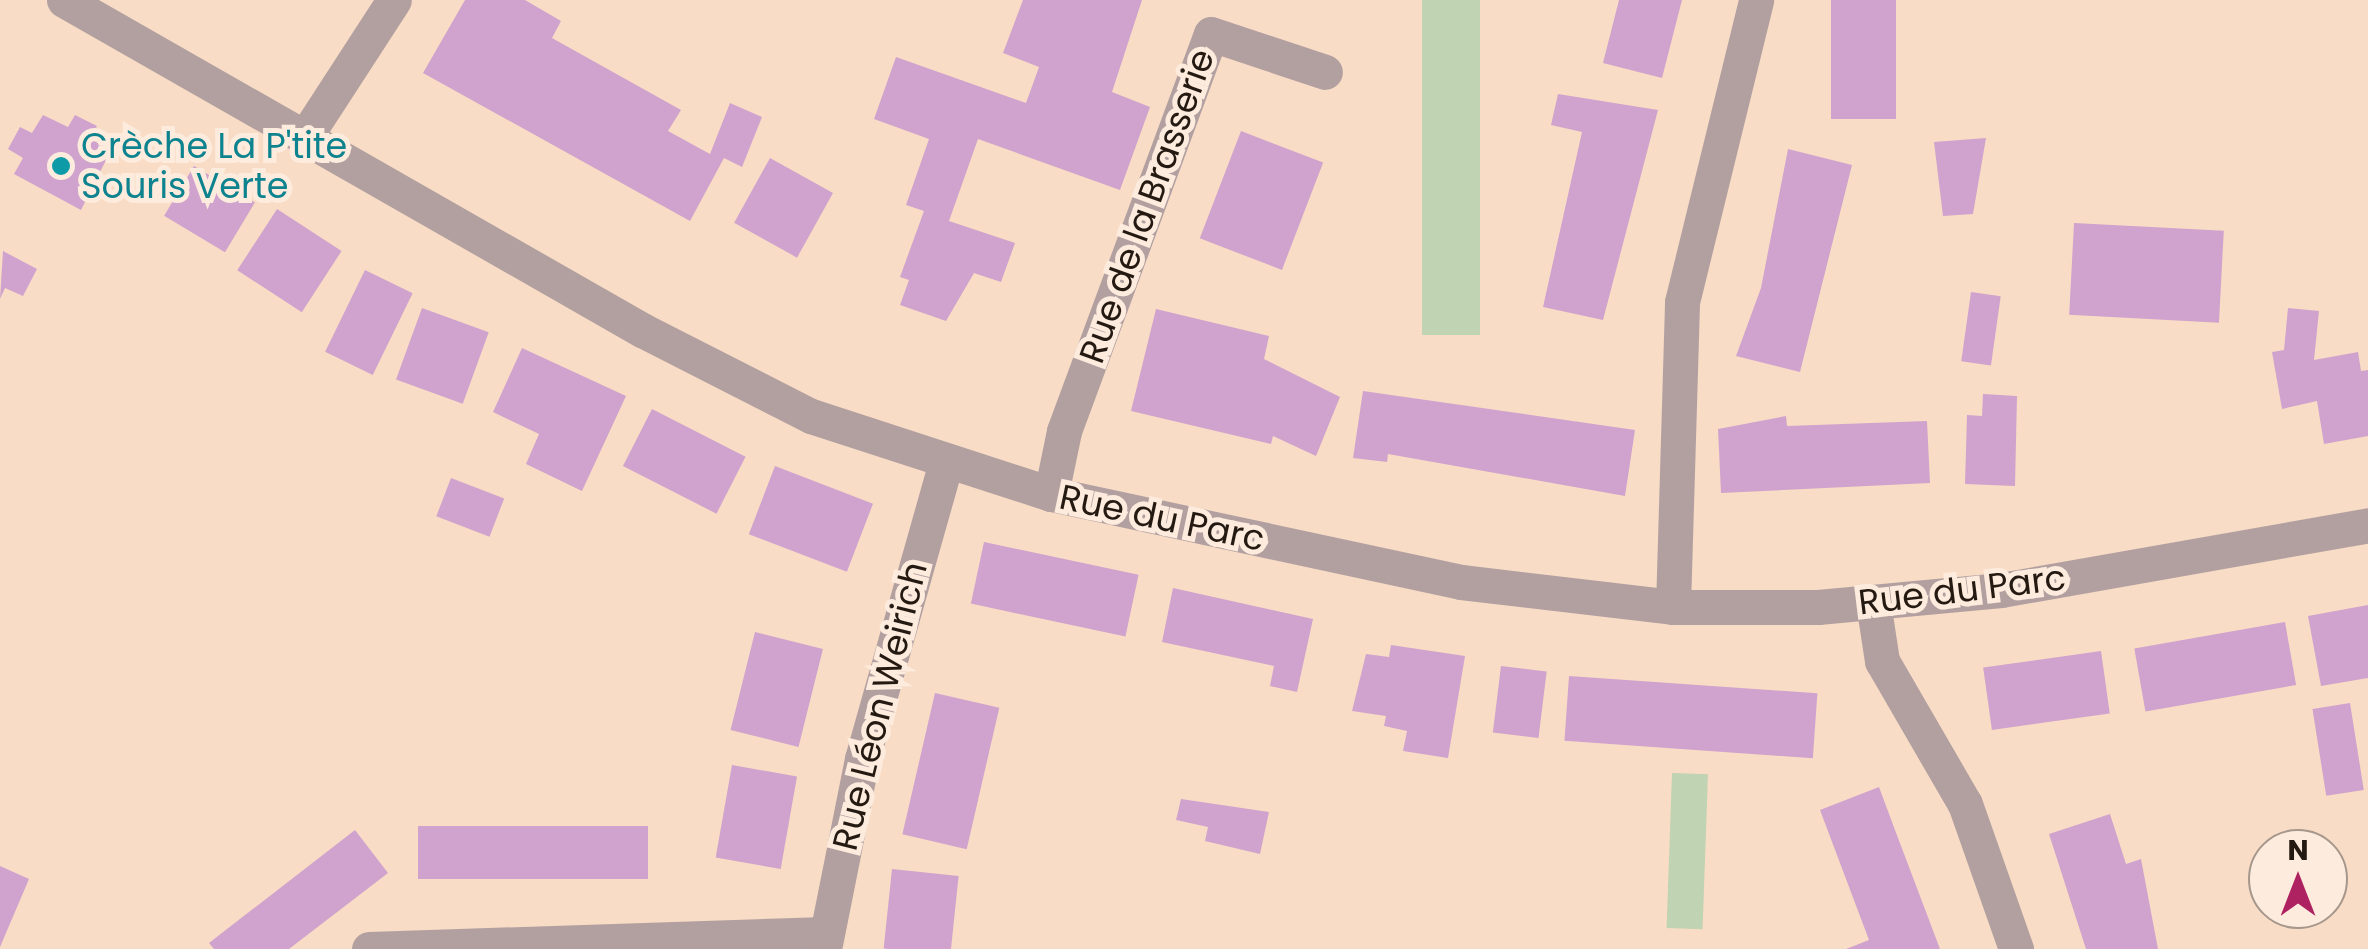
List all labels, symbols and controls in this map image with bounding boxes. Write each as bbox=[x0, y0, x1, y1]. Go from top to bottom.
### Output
street label: Rue de la Brasserie bbox=[1071, 43, 1223, 369]
place label: Crèche La P'tite Souris Verte bbox=[81, 125, 347, 207]
marker: Crèche La P'tite Souris Verte bbox=[50, 155, 72, 177]
street label: Rue du Parc bbox=[1056, 476, 1268, 560]
street label: Rue du Parc bbox=[1856, 556, 2068, 624]
street label: Rue Léon Weirich bbox=[824, 558, 936, 854]
north arrow bbox=[2248, 829, 2348, 929]
text: N bbox=[2287, 831, 2309, 870]

